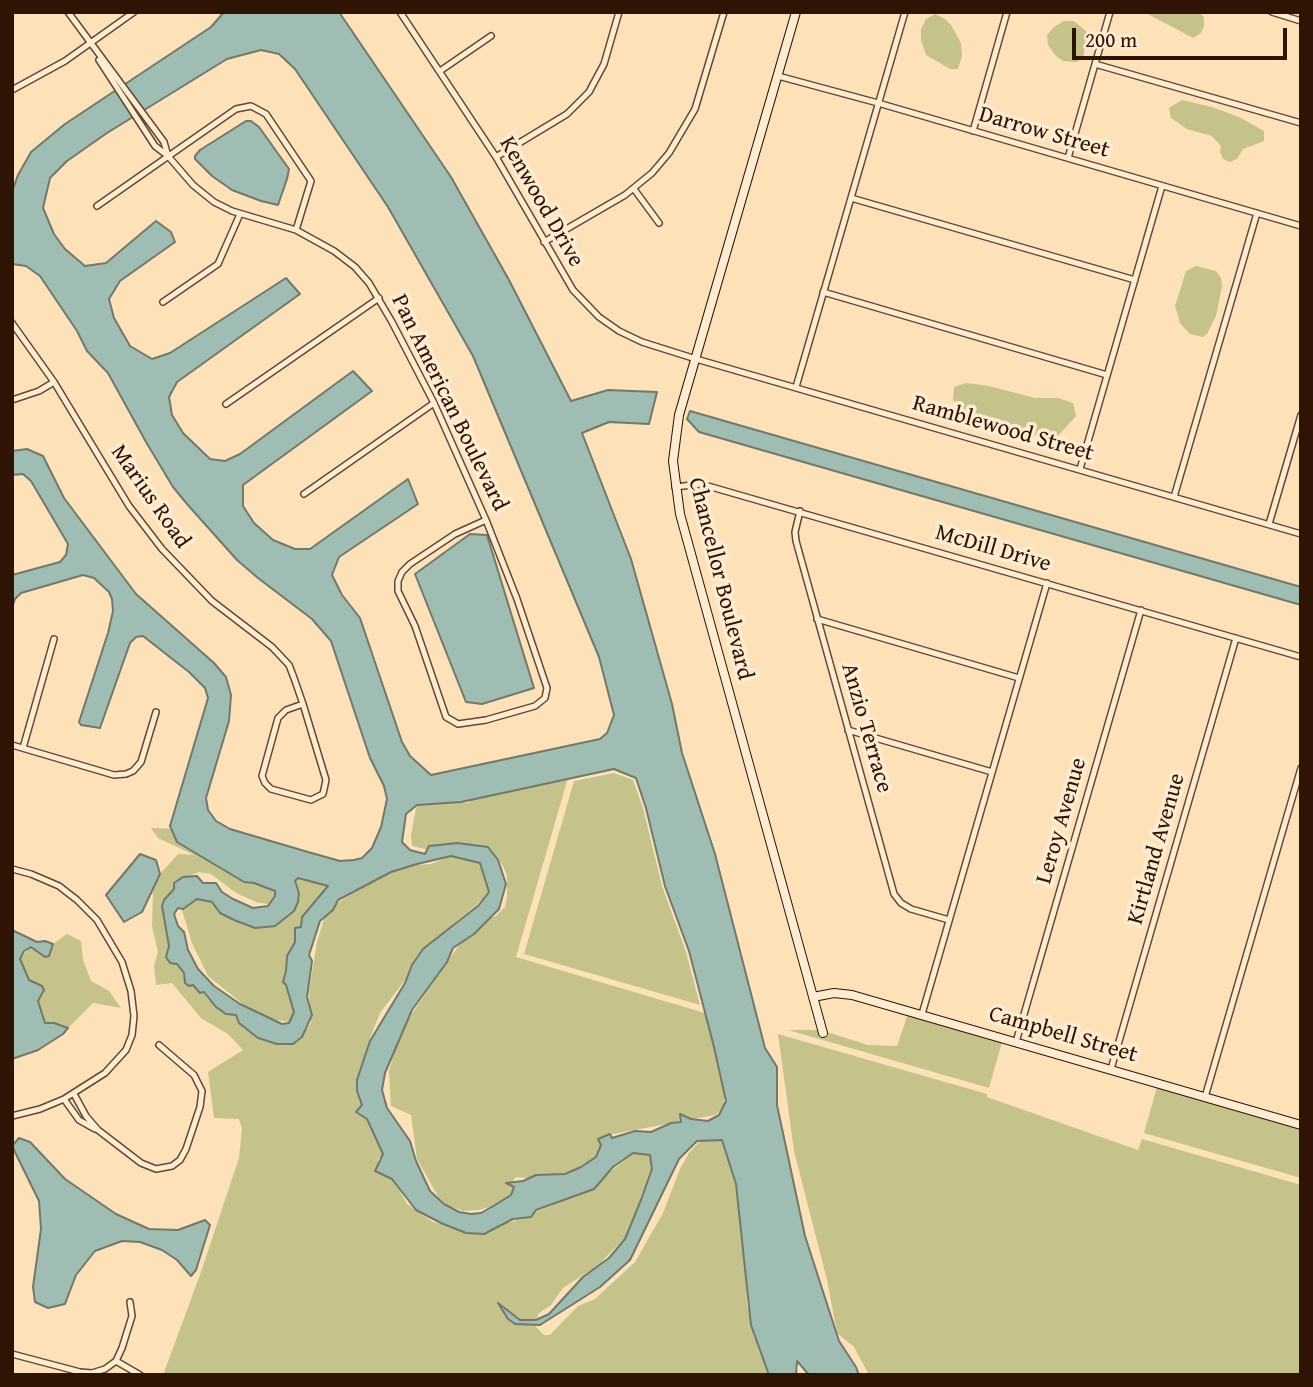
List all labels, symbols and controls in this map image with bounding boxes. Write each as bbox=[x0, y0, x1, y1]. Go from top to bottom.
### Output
scale bar bbox=[1075, 14, 1290, 58]
text: 200 m bbox=[1085, 24, 1137, 55]
street label: Darrow Street bbox=[976, 101, 1112, 165]
street label: Kenwood Drive bbox=[493, 132, 589, 272]
street label: Pan American Boulevard bbox=[385, 290, 513, 516]
street label: Ramblewood Street bbox=[909, 390, 1097, 468]
street label: Marius Road bbox=[104, 440, 196, 554]
street label: Chancellor Boulevard bbox=[682, 475, 758, 683]
street label: McDill Drive bbox=[932, 519, 1054, 579]
street label: Anzio Terrace bbox=[834, 660, 898, 796]
street label: Leroy Avenue bbox=[1031, 755, 1093, 887]
street label: Kirtland Avenue bbox=[1122, 770, 1192, 928]
street label: Campbell Street bbox=[985, 1001, 1141, 1069]

